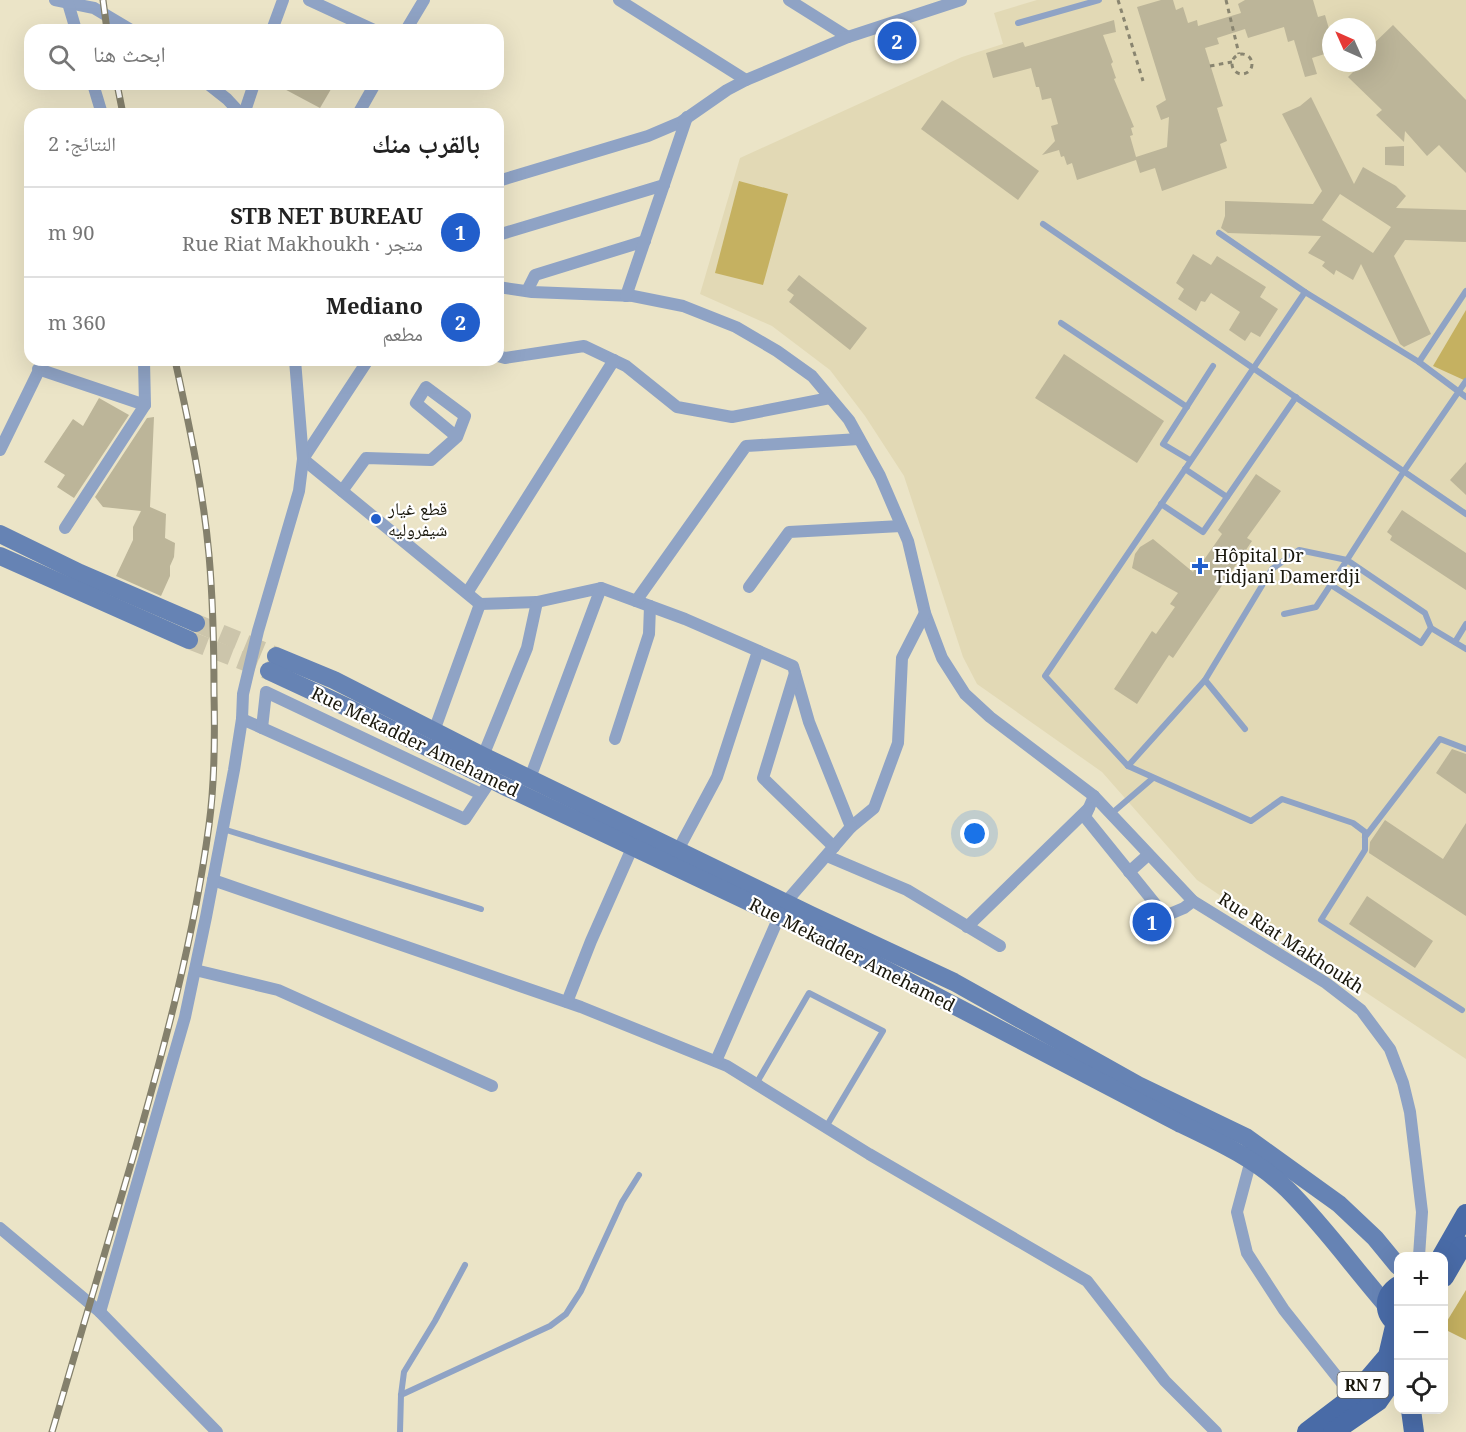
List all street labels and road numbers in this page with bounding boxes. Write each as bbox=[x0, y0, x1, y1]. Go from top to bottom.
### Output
street label: Rue Mekadder Amehamed bbox=[308, 680, 523, 802]
street label: Rue Riat Makhoukh bbox=[1214, 886, 1369, 998]
street label: Rue Mekadder Amehamed bbox=[745, 892, 960, 1017]
road number: RN 7 bbox=[1338, 1372, 1388, 1398]

